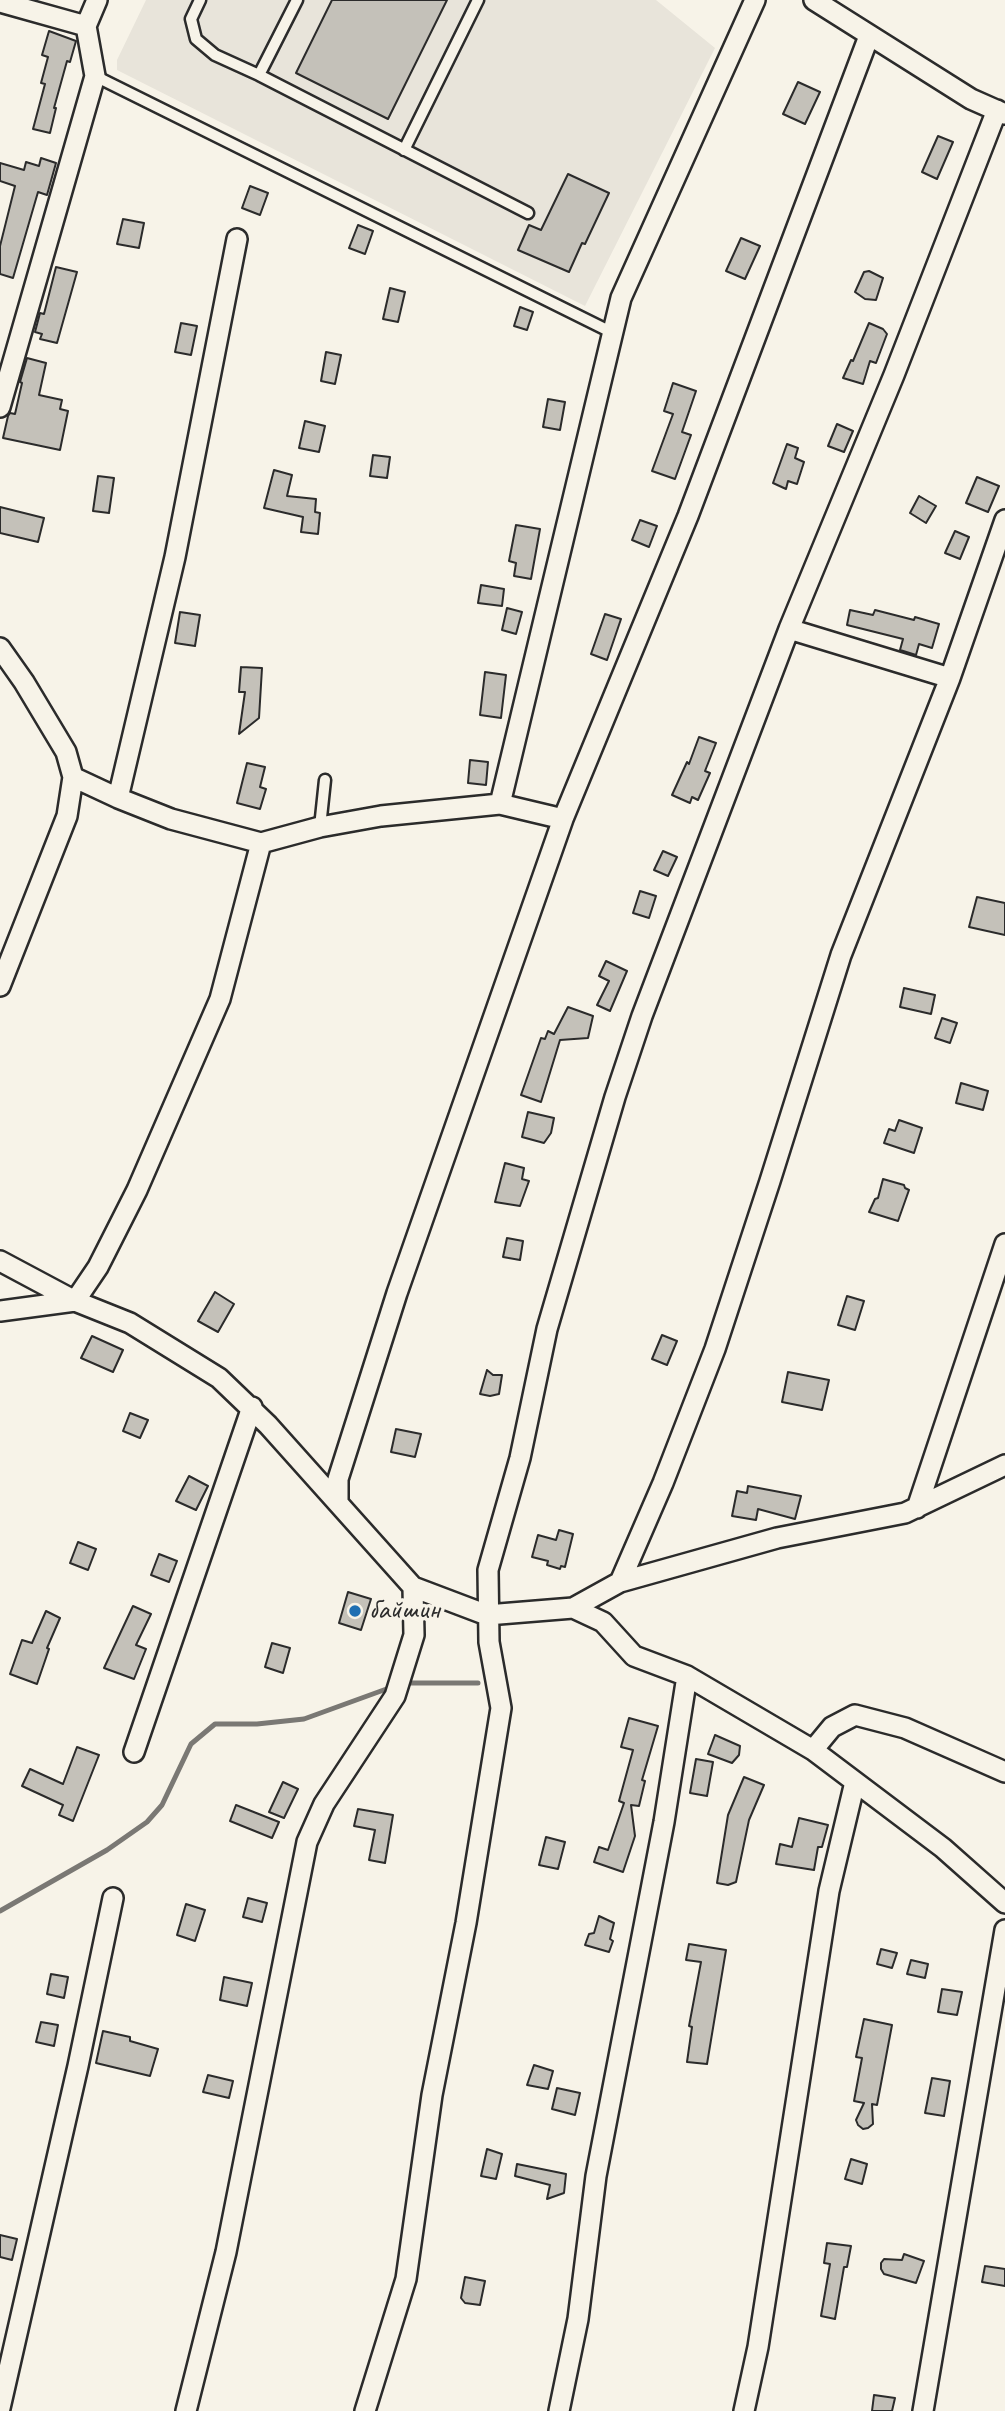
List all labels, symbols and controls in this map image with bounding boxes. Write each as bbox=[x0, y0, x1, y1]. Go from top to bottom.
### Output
place label: байшин bbox=[369, 1594, 440, 1628]
marker: байшин bbox=[347, 1603, 363, 1619]

